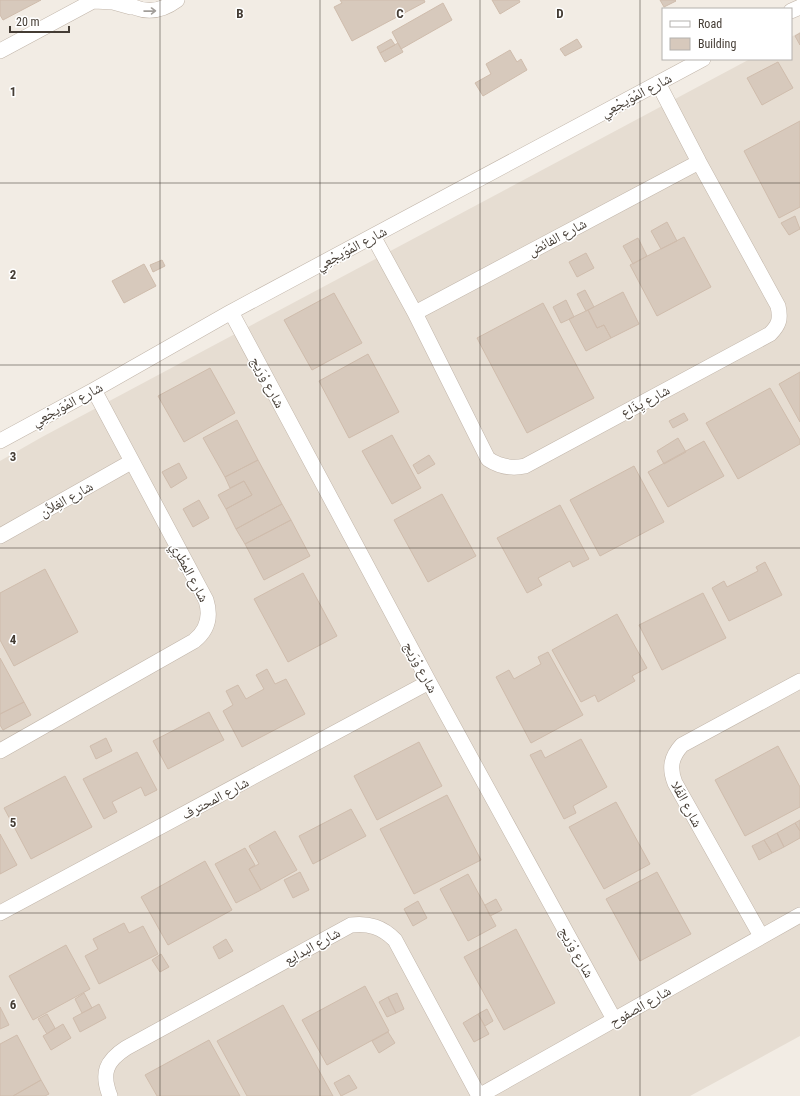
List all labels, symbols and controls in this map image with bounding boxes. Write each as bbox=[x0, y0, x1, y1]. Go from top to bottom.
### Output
text: B bbox=[236, 6, 244, 21]
text: C bbox=[396, 6, 404, 21]
text: D bbox=[556, 6, 564, 21]
one-way arrow bbox=[143, 7, 156, 14]
scale bar bbox=[10, 8, 69, 34]
legend bbox=[662, 8, 792, 60]
text: 20 m bbox=[16, 15, 40, 29]
text: Road bbox=[698, 17, 722, 31]
text: Building bbox=[698, 37, 736, 51]
street label: شارع المُوَيجْعِي bbox=[598, 70, 676, 124]
text: 1 bbox=[10, 84, 16, 99]
street label: شارع الفائض bbox=[525, 215, 590, 261]
street label: شارع المُوَيجْعِي bbox=[313, 223, 391, 277]
text: 2 bbox=[10, 267, 17, 282]
street label: شارع وْرَيج bbox=[246, 354, 288, 411]
street label: شارع المُوَيجْعِي bbox=[29, 379, 107, 433]
street label: شارع يِذَاع bbox=[618, 381, 673, 423]
text: 3 bbox=[10, 449, 16, 464]
street label: شارع الغِلاَّن bbox=[36, 478, 97, 522]
street label: شارع المِطْرِي bbox=[165, 540, 212, 606]
text: 4 bbox=[10, 632, 17, 647]
street label: شارع وْرَيج bbox=[399, 639, 441, 696]
street label: شارع المحترف bbox=[179, 774, 252, 824]
street label: شارع الفَلا bbox=[666, 778, 706, 831]
text: 5 bbox=[10, 815, 17, 830]
street label: شارع البدايع bbox=[281, 924, 344, 970]
street label: شارع وْرَيج bbox=[555, 924, 598, 981]
street label: شارع الصفوح bbox=[607, 982, 674, 1032]
text: 6 bbox=[10, 997, 17, 1012]

